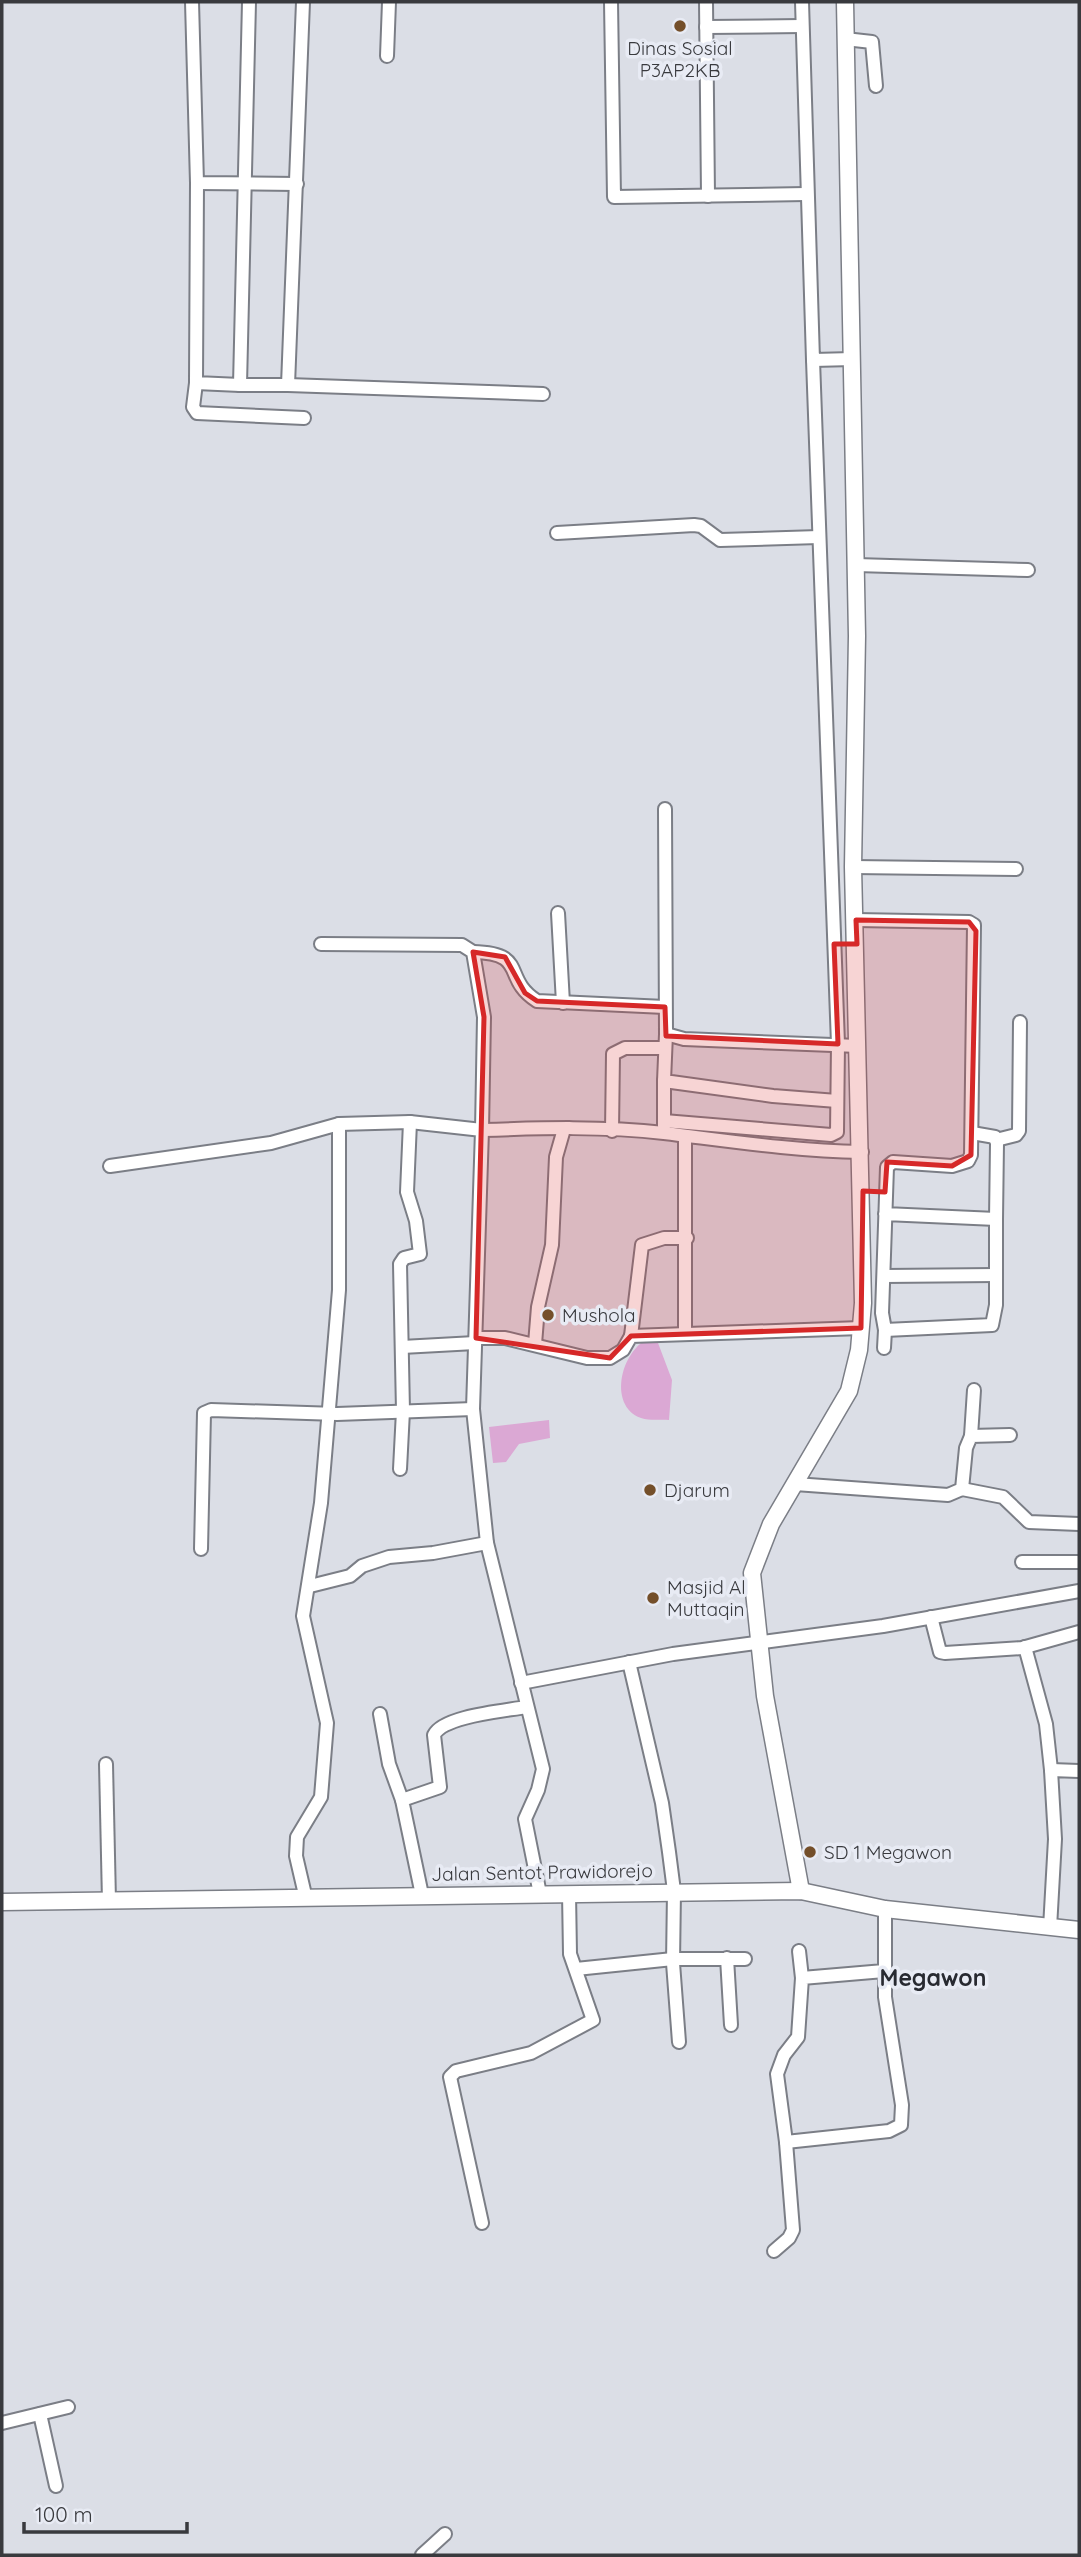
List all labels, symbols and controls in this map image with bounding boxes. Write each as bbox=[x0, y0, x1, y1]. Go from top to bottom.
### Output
marker: Dinas Sosial P3AP2KB bbox=[672, 18, 688, 34]
place label: Dinas Sosial P3AP2KB bbox=[627, 36, 733, 82]
place label: Mushola bbox=[562, 1303, 636, 1327]
marker: Mushola bbox=[540, 1307, 556, 1323]
place label: Djarum bbox=[664, 1478, 730, 1502]
marker: Djarum bbox=[642, 1482, 658, 1498]
place label: Masjid Al Muttaqin bbox=[667, 1575, 746, 1621]
marker: Masjid Al Muttaqin bbox=[645, 1590, 661, 1606]
place label: SD 1 Megawon bbox=[824, 1840, 952, 1864]
marker: SD 1 Megawon bbox=[802, 1844, 818, 1860]
street label: Jalan Sentot Prawidorejo bbox=[431, 1858, 653, 1886]
district label: Megawon bbox=[880, 1963, 986, 1992]
scale bar bbox=[24, 2490, 187, 2534]
text: 100 m bbox=[35, 2501, 93, 2527]

